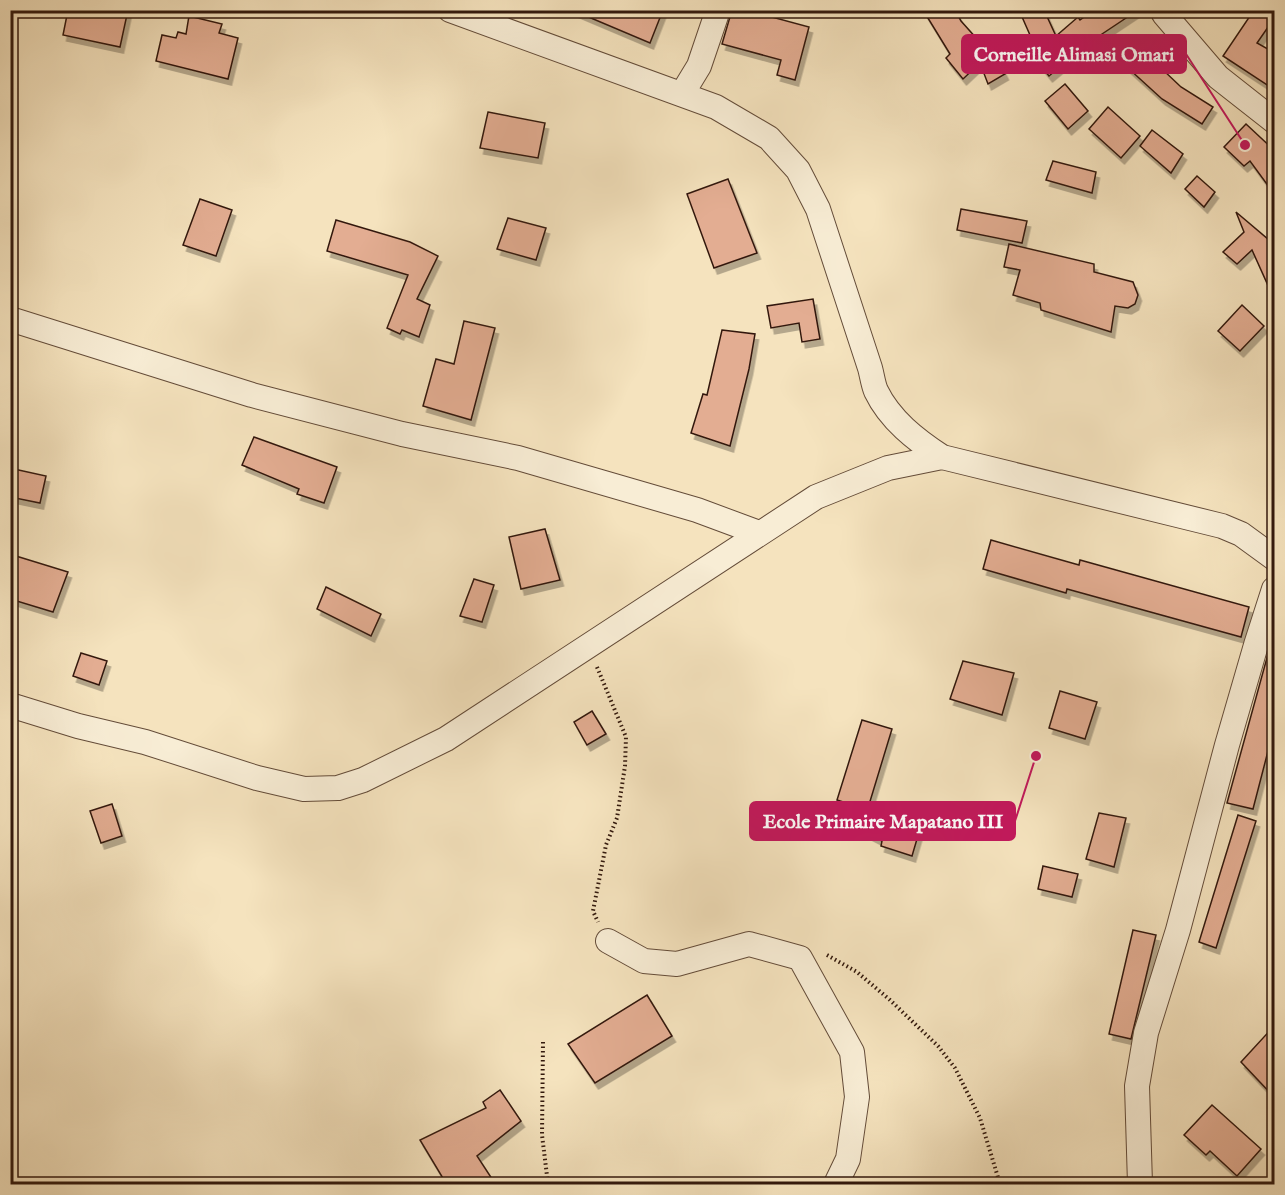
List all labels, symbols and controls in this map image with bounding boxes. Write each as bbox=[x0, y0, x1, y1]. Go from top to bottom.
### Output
callout: Corneille Alimasi Omari bbox=[962, 35, 1186, 73]
text: Corneille Alimasi Omari bbox=[974, 43, 1175, 68]
callout: Ecole Primaire Mapatano III bbox=[750, 802, 1015, 840]
text: Ecole Primaire Mapatano III bbox=[763, 810, 1004, 835]

